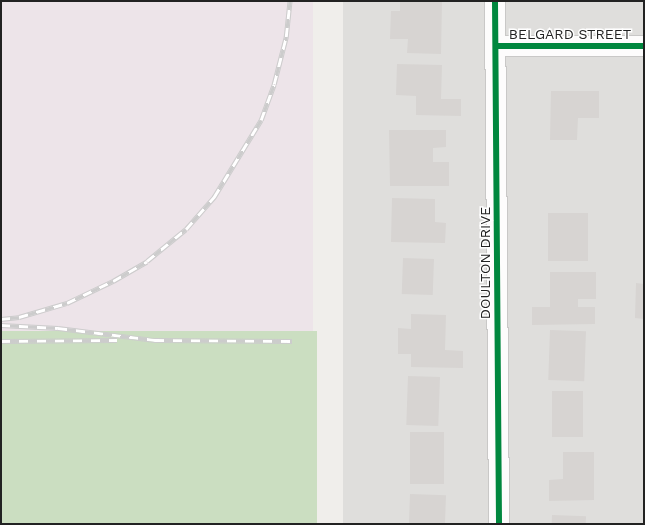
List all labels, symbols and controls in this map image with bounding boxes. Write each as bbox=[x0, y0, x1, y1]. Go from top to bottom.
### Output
street label: BELGARD STREET bbox=[509, 26, 631, 42]
street label: DOULTON DRIVE bbox=[477, 207, 493, 319]

